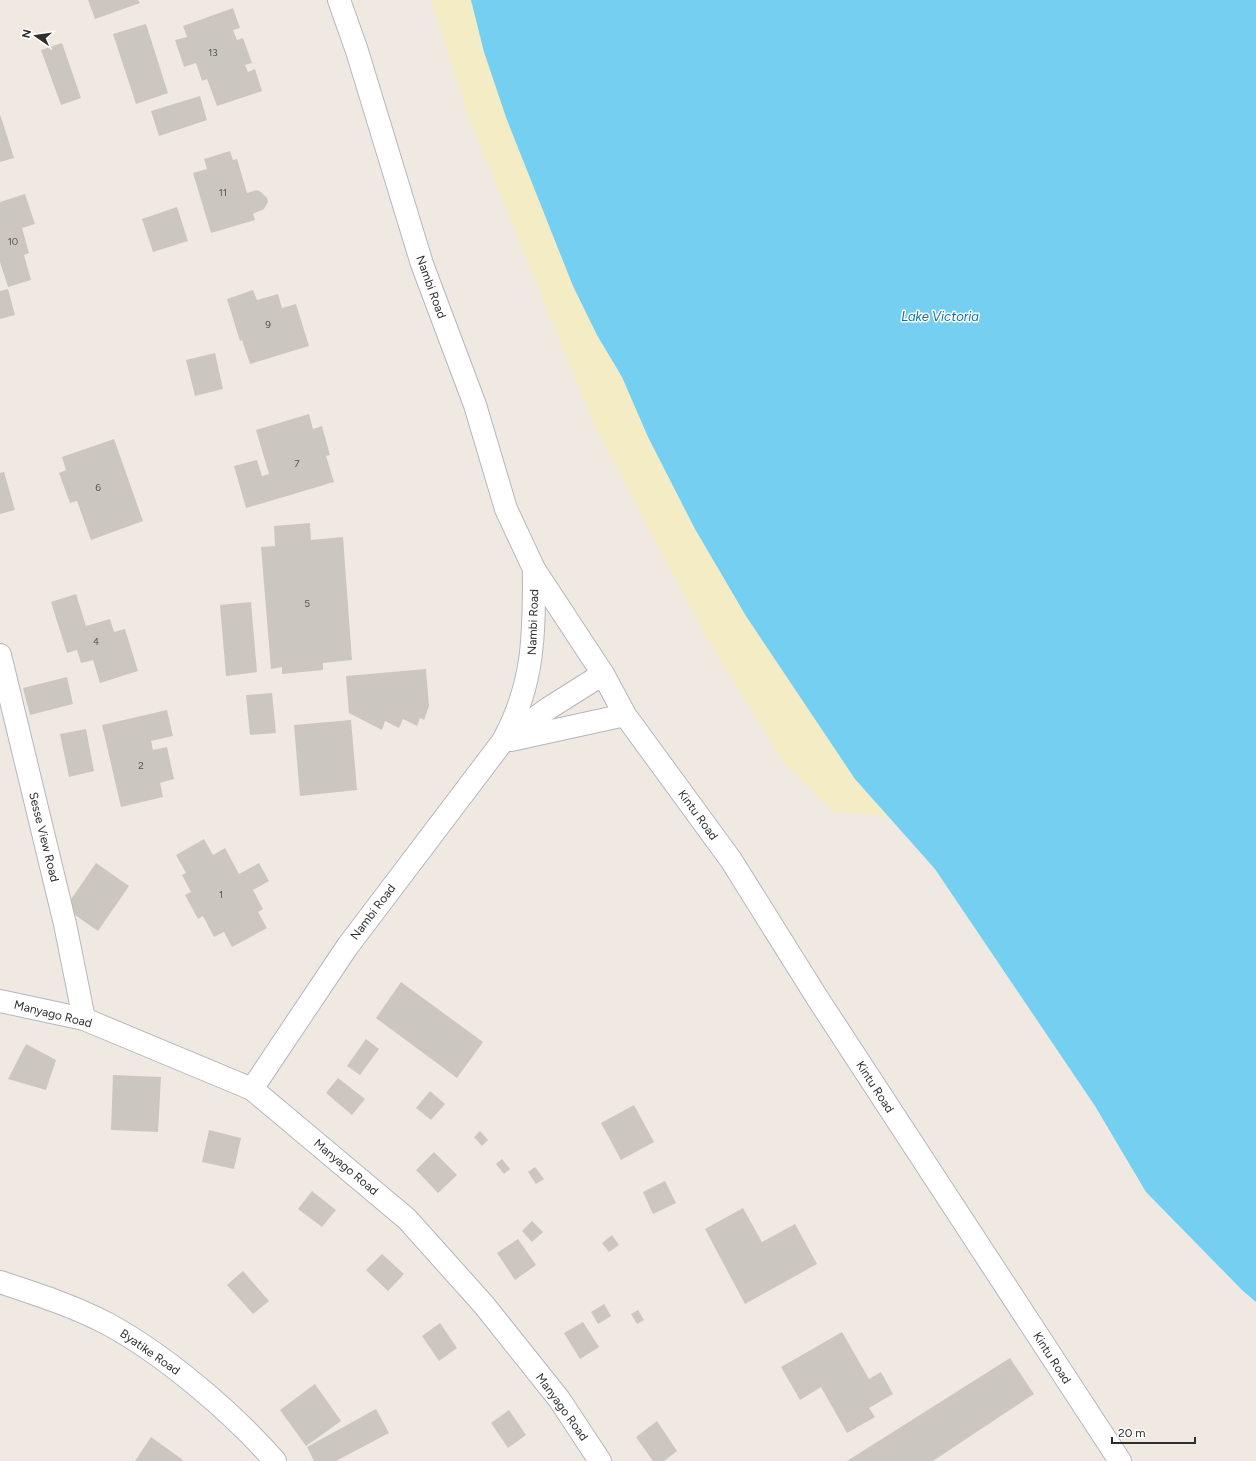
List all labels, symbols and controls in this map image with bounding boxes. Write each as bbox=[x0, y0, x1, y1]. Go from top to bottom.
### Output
north arrow bbox=[16, 16, 56, 56]
text: N bbox=[19, 28, 34, 39]
house number: 13 bbox=[208, 46, 218, 59]
house number: 11 bbox=[219, 186, 227, 199]
house number: 10 bbox=[8, 235, 18, 248]
street label: Nambi Road bbox=[413, 254, 449, 320]
water label: Lake Victoria bbox=[901, 309, 979, 324]
house number: 9 bbox=[265, 318, 271, 331]
house number: 7 bbox=[294, 457, 300, 470]
house number: 6 bbox=[95, 481, 101, 494]
street label: Nambi Road bbox=[525, 589, 541, 655]
house number: 5 bbox=[304, 597, 310, 610]
house number: 4 bbox=[93, 635, 99, 648]
house number: 2 bbox=[138, 759, 144, 772]
street label: Kintu Road bbox=[675, 787, 721, 843]
street label: Sesse View Road bbox=[26, 791, 62, 883]
street label: Nambi Road bbox=[348, 881, 398, 943]
house number: 1 bbox=[219, 888, 223, 901]
street label: Manyago Road bbox=[13, 998, 93, 1030]
street label: Kintu Road bbox=[853, 1059, 897, 1115]
street label: Manyago Road bbox=[311, 1136, 381, 1198]
street label: Byatike Road bbox=[117, 1326, 183, 1378]
street label: Kintu Road bbox=[1030, 1330, 1074, 1386]
street label: Manyago Road bbox=[533, 1371, 591, 1443]
scale bar bbox=[1112, 1419, 1195, 1445]
text: 20 m bbox=[1118, 1426, 1146, 1440]

